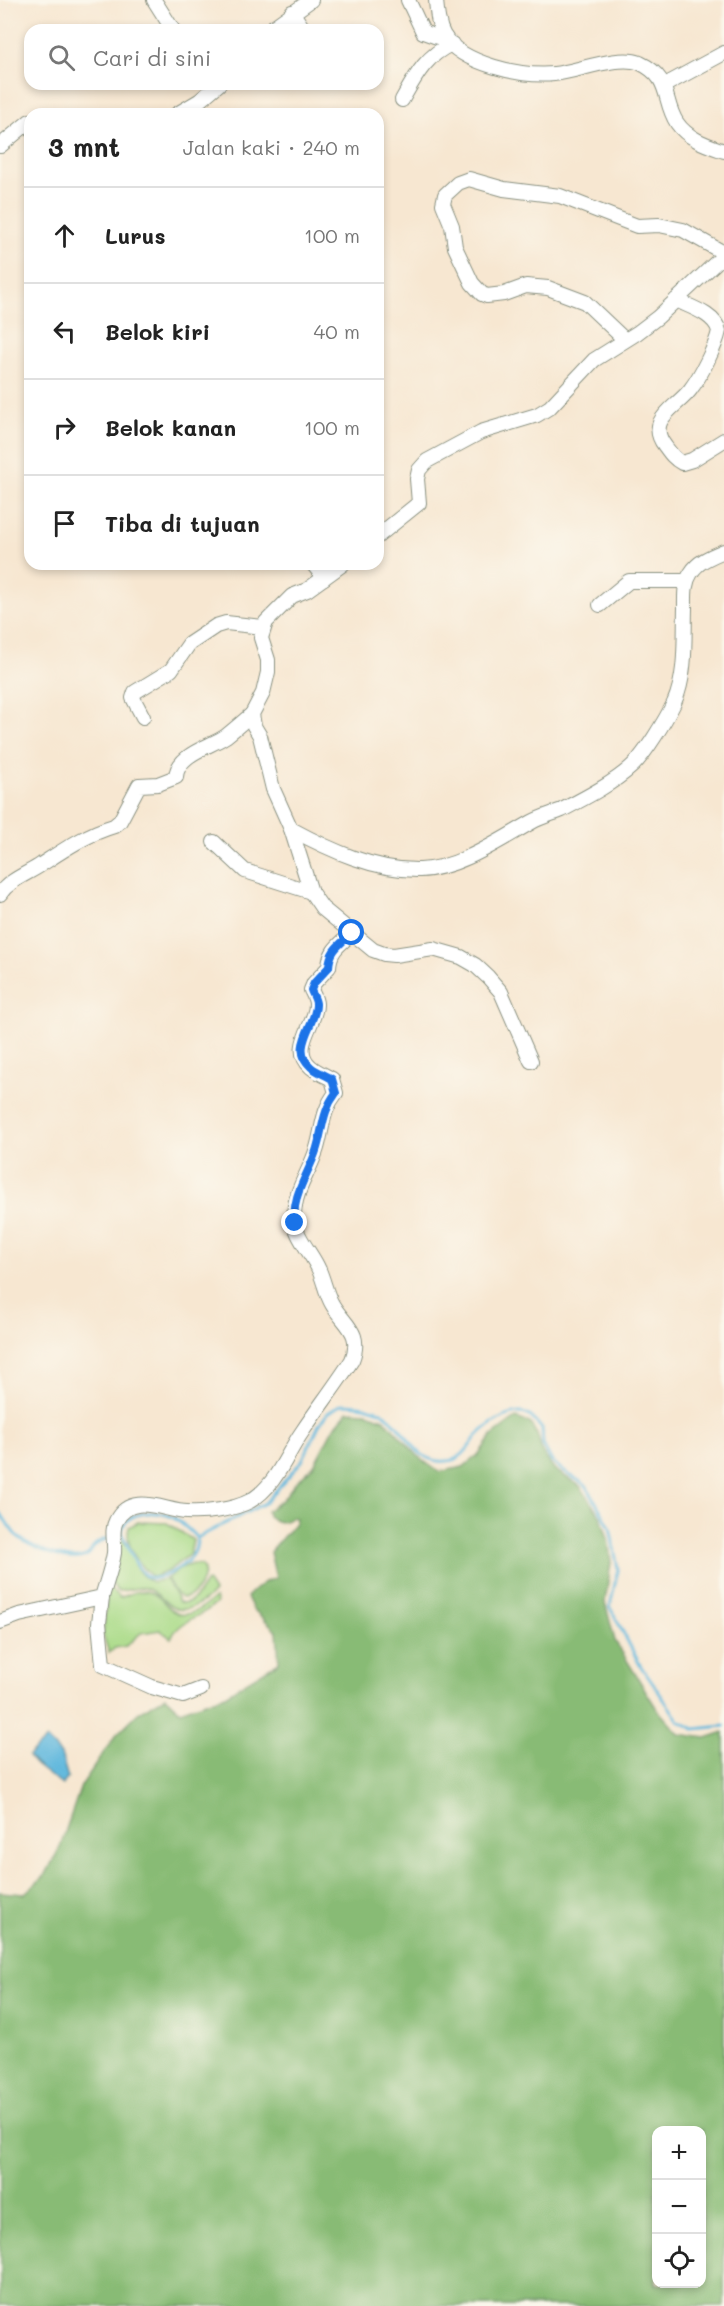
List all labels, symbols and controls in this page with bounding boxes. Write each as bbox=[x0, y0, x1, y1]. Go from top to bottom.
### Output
search box bbox=[24, 24, 384, 90]
icon: search bbox=[45, 41, 78, 74]
text: Cari di sini bbox=[93, 43, 211, 72]
text: 3 mnt bbox=[48, 130, 120, 164]
text: Jalan kaki · 240 m bbox=[183, 134, 360, 160]
icon: ahead bbox=[48, 219, 81, 252]
text: Lurus bbox=[105, 221, 166, 250]
text: 100 m bbox=[304, 222, 360, 248]
icon: left bbox=[48, 315, 81, 348]
text: Belok kiri bbox=[105, 317, 210, 346]
text: 40 m bbox=[314, 318, 360, 344]
icon: right bbox=[48, 411, 81, 444]
text: Belok kanan bbox=[105, 413, 236, 442]
text: 100 m bbox=[304, 414, 360, 440]
icon: arrive bbox=[48, 507, 81, 540]
text: Tiba di tujuan bbox=[105, 509, 260, 538]
route start bbox=[338, 919, 364, 945]
route end bbox=[281, 1209, 307, 1235]
map controls bbox=[652, 2126, 706, 2288]
button: + bbox=[652, 2126, 706, 2180]
button: − bbox=[652, 2180, 706, 2234]
button: locate bbox=[652, 2234, 706, 2288]

